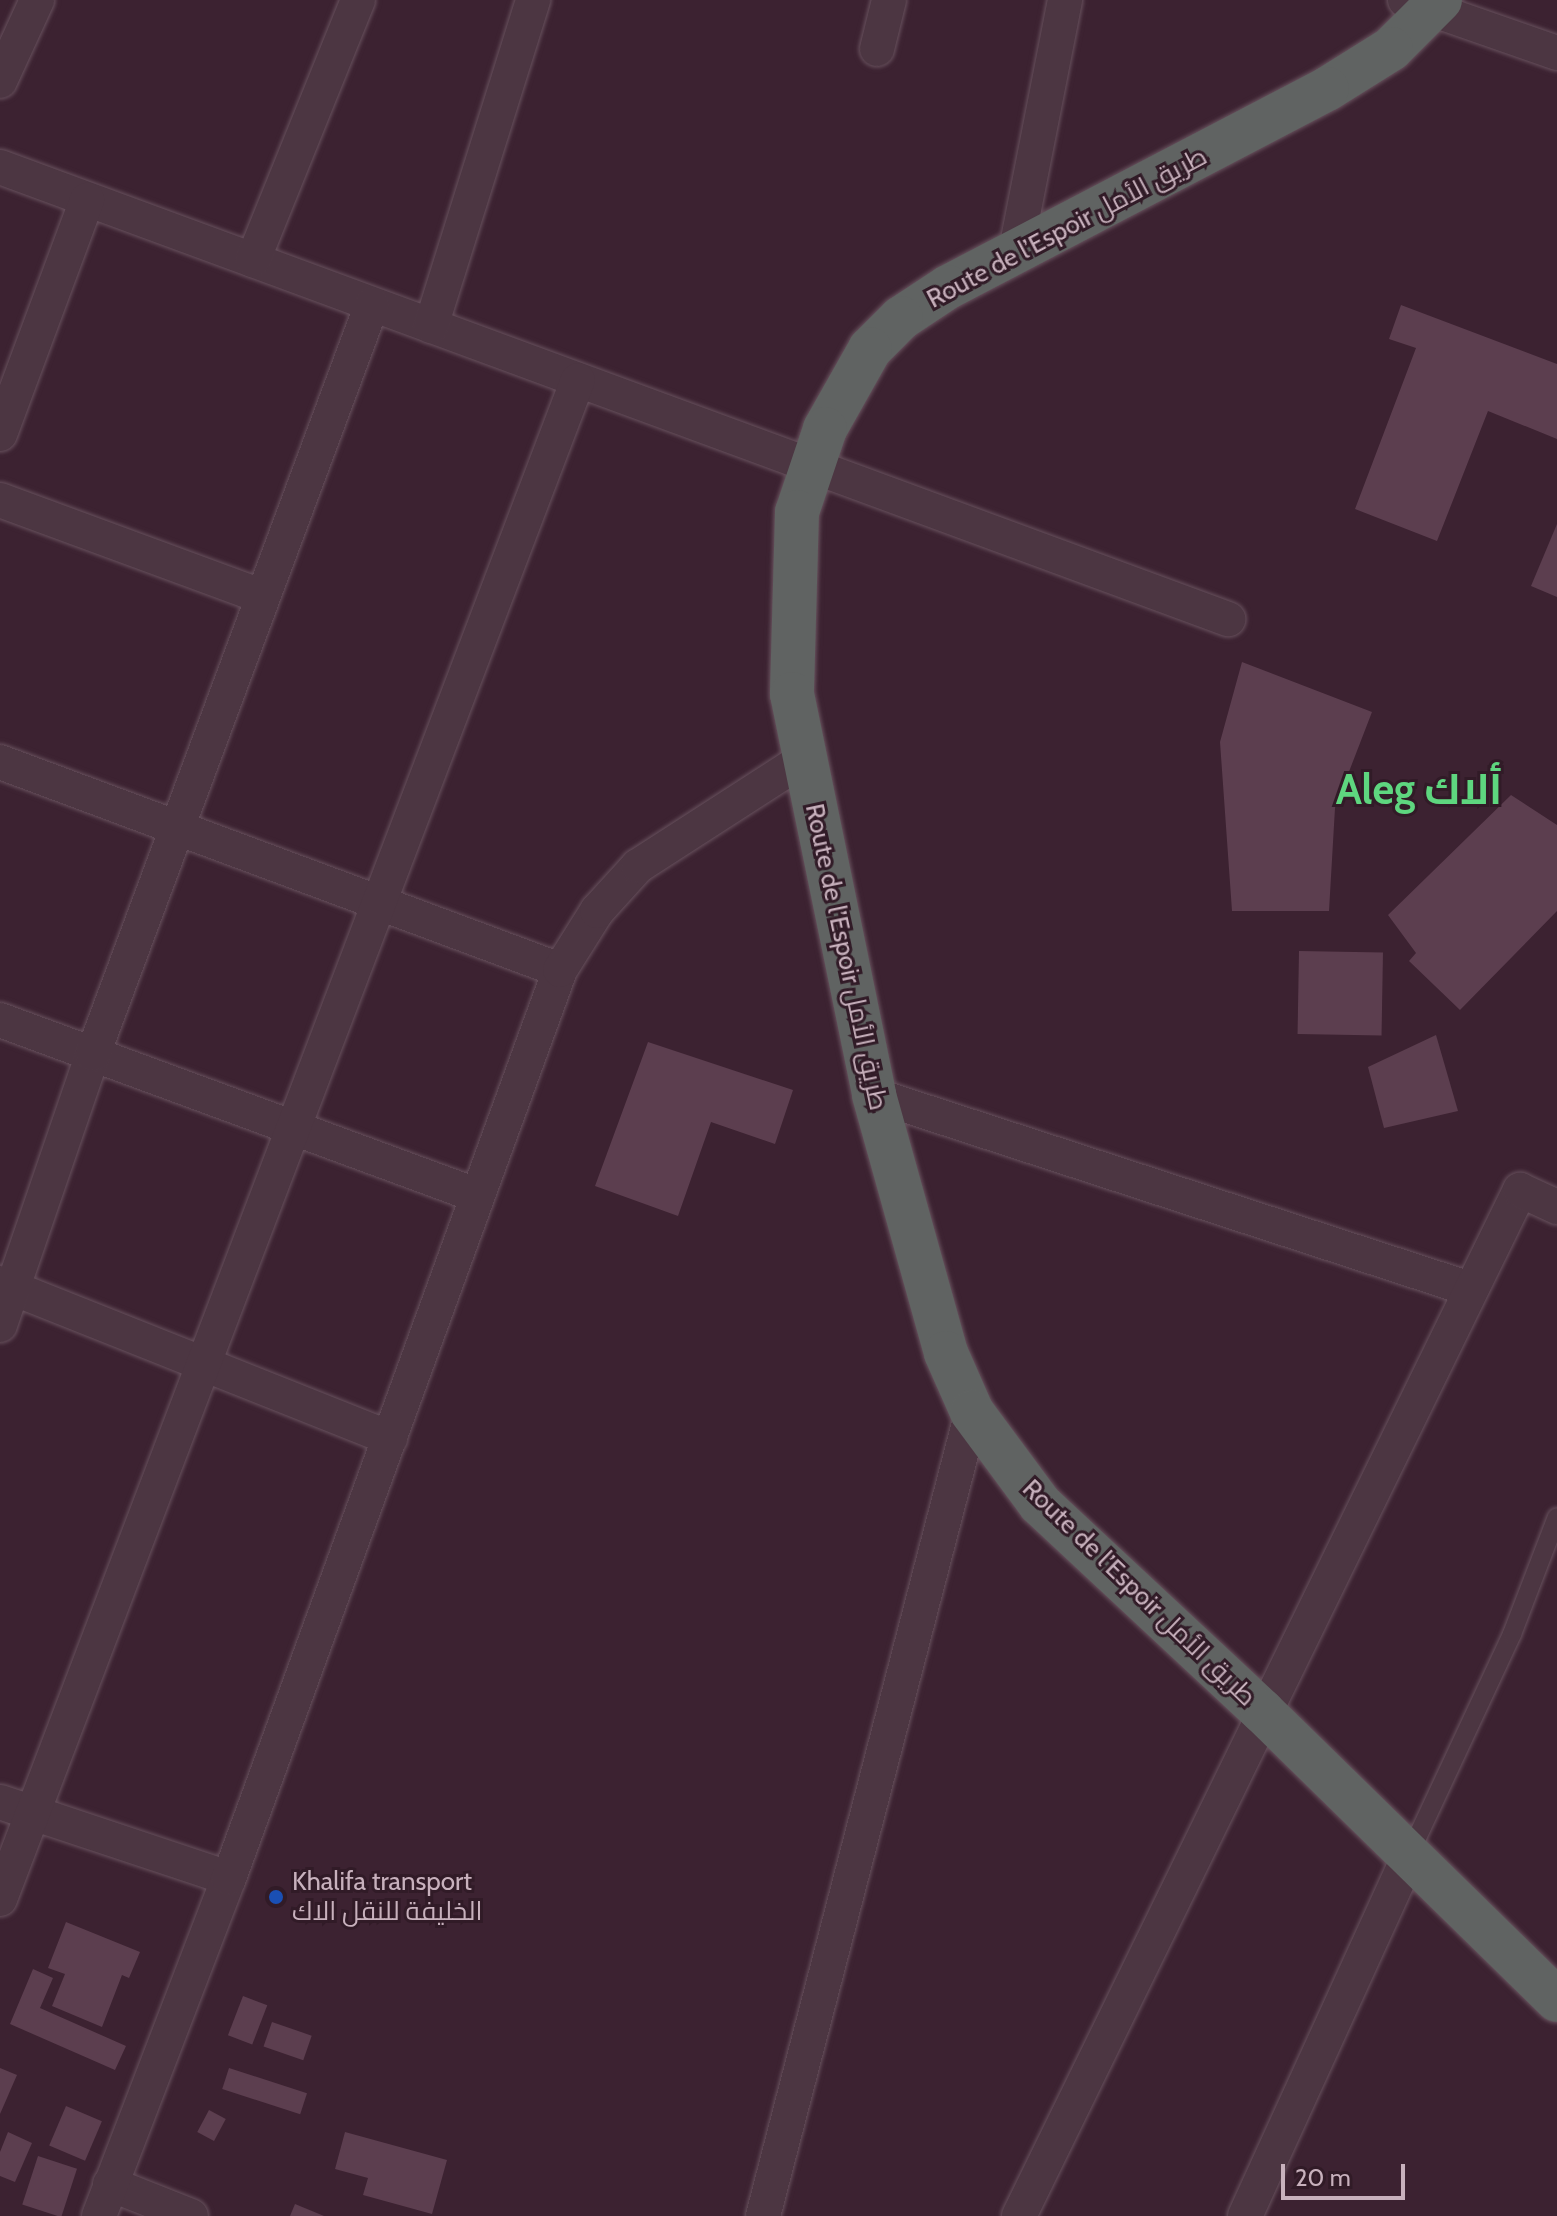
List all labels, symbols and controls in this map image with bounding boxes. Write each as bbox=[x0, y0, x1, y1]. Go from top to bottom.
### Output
street label: Route de l’Espoir طريق الأمل bbox=[922, 141, 1212, 315]
district label: Aleg ألاك bbox=[1336, 764, 1502, 814]
street label: Route de l’Espoir طريق الأمل bbox=[798, 801, 894, 1113]
street label: Route de l’Espoir طريق الأمل bbox=[1016, 1473, 1262, 1713]
place label: Khalifa transport الخليفة للنقل الاك bbox=[292, 1866, 482, 1928]
marker: Khalifa transport الخليفة للنقل الاك bbox=[267, 1888, 285, 1906]
scale bar bbox=[1285, 2148, 1409, 2198]
text: 20 m bbox=[1295, 2163, 1351, 2192]

